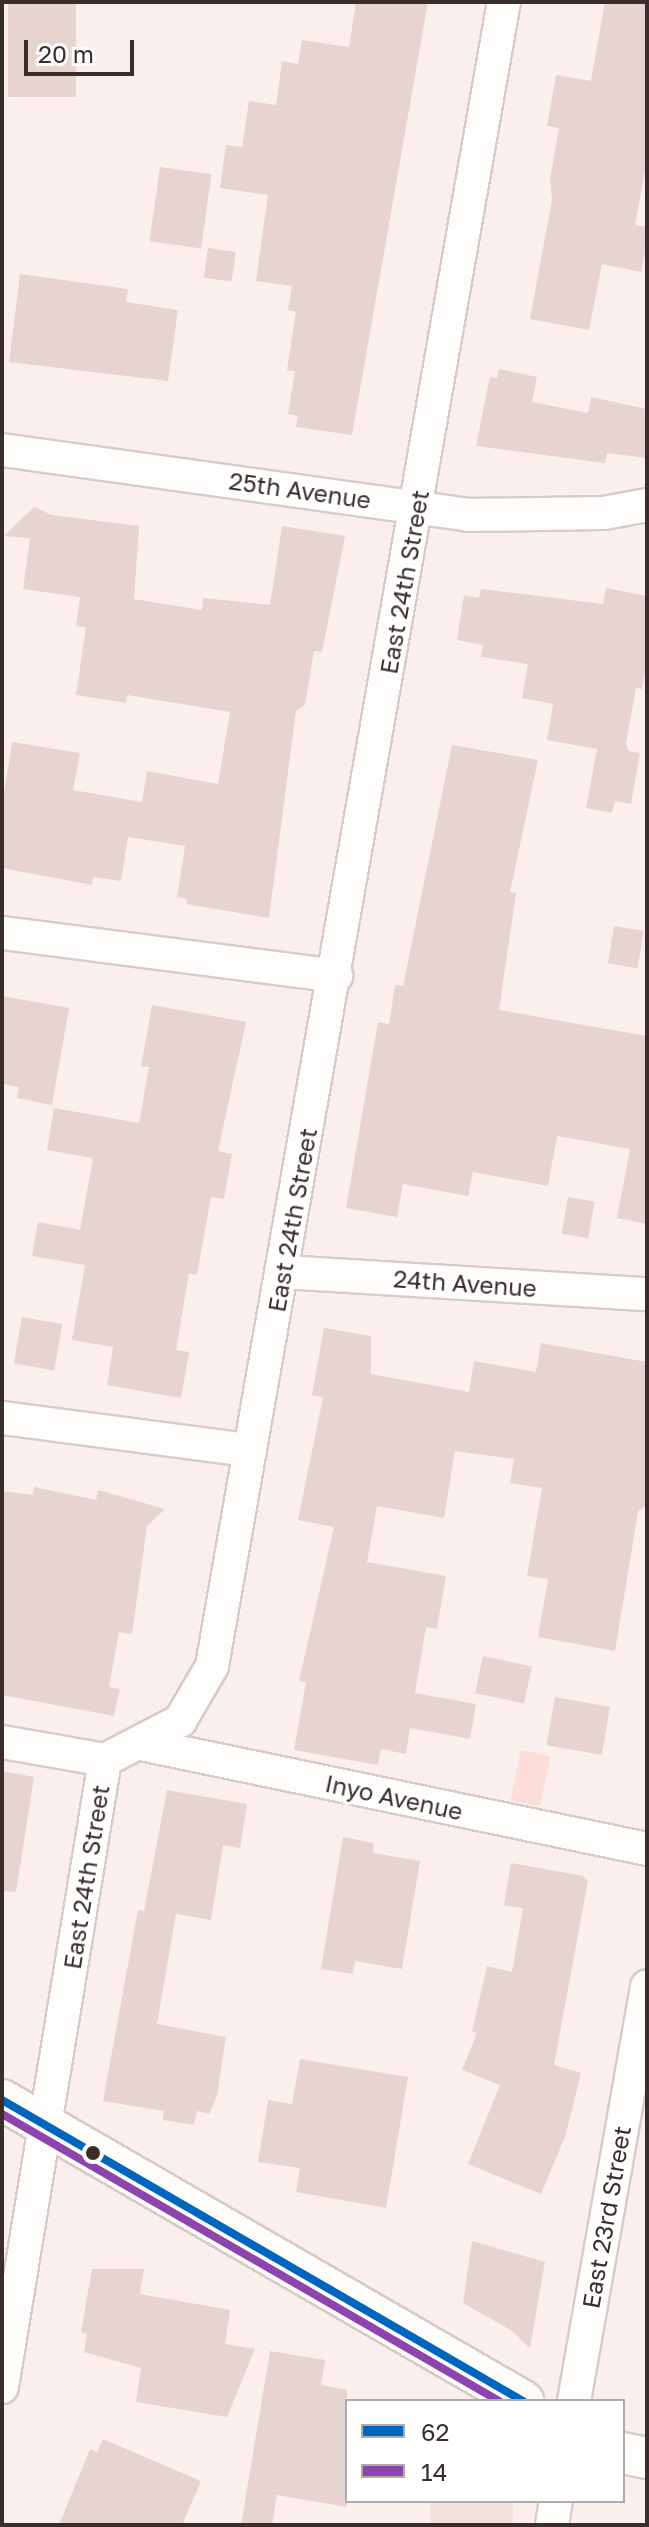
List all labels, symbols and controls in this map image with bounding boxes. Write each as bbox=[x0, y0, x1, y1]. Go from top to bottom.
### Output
scale bar bbox=[28, 24, 138, 74]
text: 20 m bbox=[38, 39, 94, 68]
street label: 25th Avenue bbox=[227, 466, 373, 514]
street label: East 24th Street bbox=[374, 488, 434, 676]
street label: East 24th Street bbox=[262, 1126, 322, 1314]
street label: 24th Avenue bbox=[392, 1264, 538, 1302]
street label: Inyo Avenue bbox=[323, 1768, 465, 1826]
street label: East 24th Street bbox=[57, 1783, 115, 1971]
street label: East 23rd Street bbox=[576, 2123, 636, 2311]
unlabelled marker bbox=[85, 2145, 101, 2161]
legend bbox=[345, 2399, 625, 2503]
text: 62 bbox=[421, 2417, 449, 2446]
text: 14 bbox=[421, 2457, 447, 2486]

